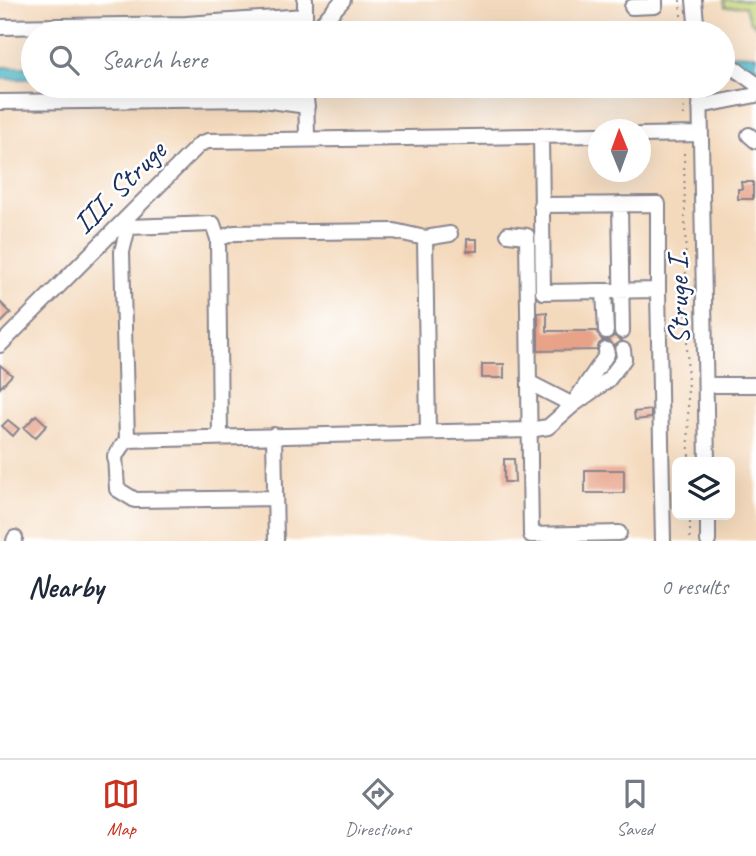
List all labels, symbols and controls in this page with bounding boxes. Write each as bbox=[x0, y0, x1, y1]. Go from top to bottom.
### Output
search box bbox=[21, 21, 735, 98]
icon: search bbox=[45, 41, 83, 79]
text: Search here bbox=[101, 43, 207, 76]
north arrow bbox=[588, 119, 651, 182]
street label: III. Struge bbox=[64, 131, 175, 242]
street label: Struge I. bbox=[658, 250, 698, 345]
map controls bbox=[672, 457, 735, 520]
button: layers bbox=[672, 457, 735, 520]
text: Nearby bbox=[28, 568, 104, 606]
text: 0 results bbox=[661, 572, 728, 601]
tab: Map bbox=[102, 775, 140, 841]
tab: Directions bbox=[345, 775, 411, 841]
tab: Saved bbox=[616, 775, 654, 841]

